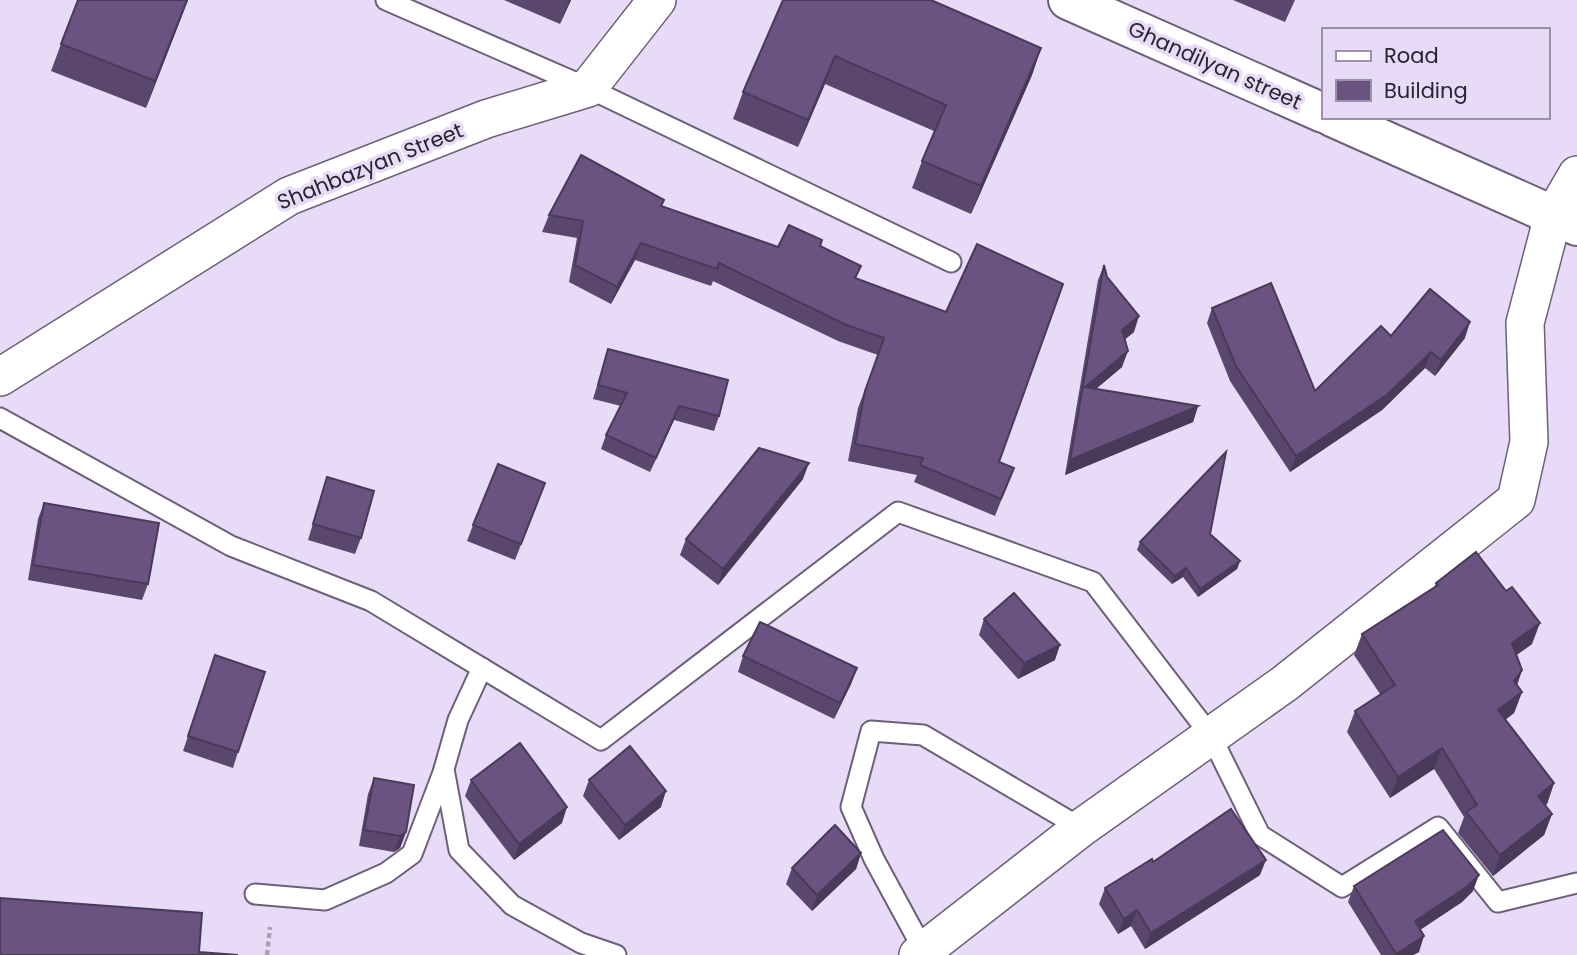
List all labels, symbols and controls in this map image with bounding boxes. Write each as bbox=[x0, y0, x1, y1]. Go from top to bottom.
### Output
street label: Ghandilyan street bbox=[1124, 14, 1306, 116]
legend bbox=[1322, 28, 1549, 119]
text: Road bbox=[1384, 41, 1439, 70]
text: Building bbox=[1384, 76, 1468, 105]
street label: Shahbazyan Street bbox=[273, 115, 467, 217]

